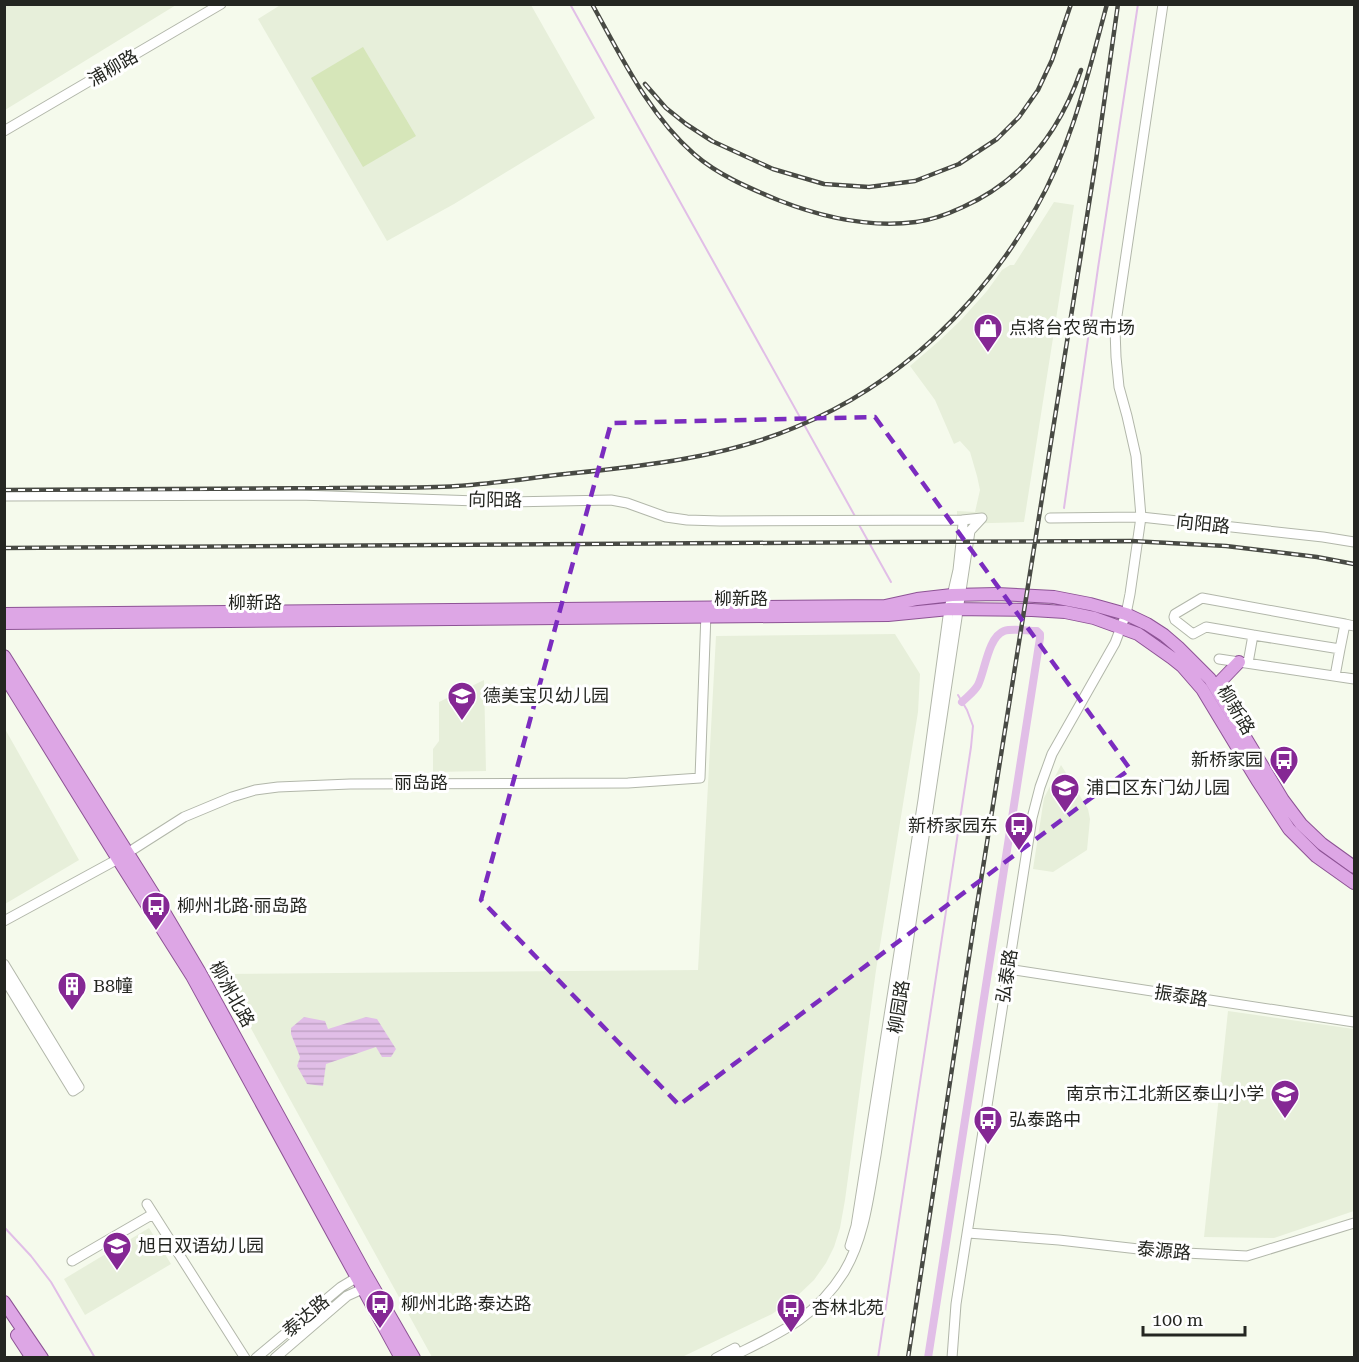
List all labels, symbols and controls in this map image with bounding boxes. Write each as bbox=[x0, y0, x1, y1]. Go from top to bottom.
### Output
street label: 浦柳路 bbox=[84, 45, 141, 90]
shop icon: 点将台农贸市场 bbox=[972, 312, 1004, 354]
place label: 点将台农贸市场 bbox=[1009, 317, 1135, 338]
street label: 向阳路 bbox=[468, 489, 522, 510]
street label: 向阳路 bbox=[1175, 510, 1231, 537]
street label: 柳新路 bbox=[714, 588, 768, 609]
street label: 柳新路 bbox=[228, 592, 282, 613]
school or university icon: 德美宝贝幼儿园 bbox=[446, 680, 478, 722]
street label: 柳新路 bbox=[1214, 681, 1259, 738]
place label: 德美宝贝幼儿园 bbox=[483, 685, 609, 706]
bus stop icon: 新桥家园 bbox=[1268, 744, 1300, 786]
place label: 新桥家园 bbox=[1191, 749, 1263, 770]
street label: 丽岛路 bbox=[394, 772, 448, 793]
school or university icon: 浦口区东门幼儿园 bbox=[1049, 772, 1081, 814]
place label: 浦口区东门幼儿园 bbox=[1086, 777, 1230, 798]
bus stop icon: 新桥家园东 bbox=[1003, 810, 1035, 852]
place label: 新桥家园东 bbox=[908, 815, 998, 836]
bus stop icon: 柳州北路·丽岛路 bbox=[140, 890, 172, 932]
place label: 柳州北路·丽岛路 bbox=[177, 895, 308, 916]
street label: 弘泰路 bbox=[992, 948, 1021, 1004]
street label: 柳洲北路 bbox=[206, 957, 259, 1030]
building icon: B8幢 bbox=[56, 970, 88, 1012]
place label: B8幢 bbox=[93, 975, 133, 996]
street label: 柳园路 bbox=[884, 979, 913, 1035]
street label: 振泰路 bbox=[1153, 981, 1209, 1010]
school or university icon: 南京市江北新区泰山小学 bbox=[1269, 1078, 1301, 1120]
place label: 南京市江北新区泰山小学 bbox=[1066, 1083, 1264, 1104]
bus stop icon: 弘泰路中 bbox=[972, 1104, 1004, 1146]
place label: 弘泰路中 bbox=[1009, 1109, 1081, 1130]
school or university icon: 旭日双语幼儿园 bbox=[101, 1230, 133, 1272]
place label: 旭日双语幼儿园 bbox=[138, 1235, 264, 1256]
street label: 泰源路 bbox=[1136, 1238, 1192, 1263]
bus stop icon: 柳州北路·泰达路 bbox=[364, 1288, 396, 1330]
street label: 泰达路 bbox=[278, 1290, 333, 1341]
bus stop icon: 杏林北苑 bbox=[775, 1292, 807, 1334]
place label: 柳州北路·泰达路 bbox=[401, 1293, 532, 1314]
place label: 杏林北苑 bbox=[812, 1297, 884, 1318]
scale bar bbox=[1143, 1299, 1245, 1337]
text: 100 m bbox=[1152, 1309, 1203, 1330]

